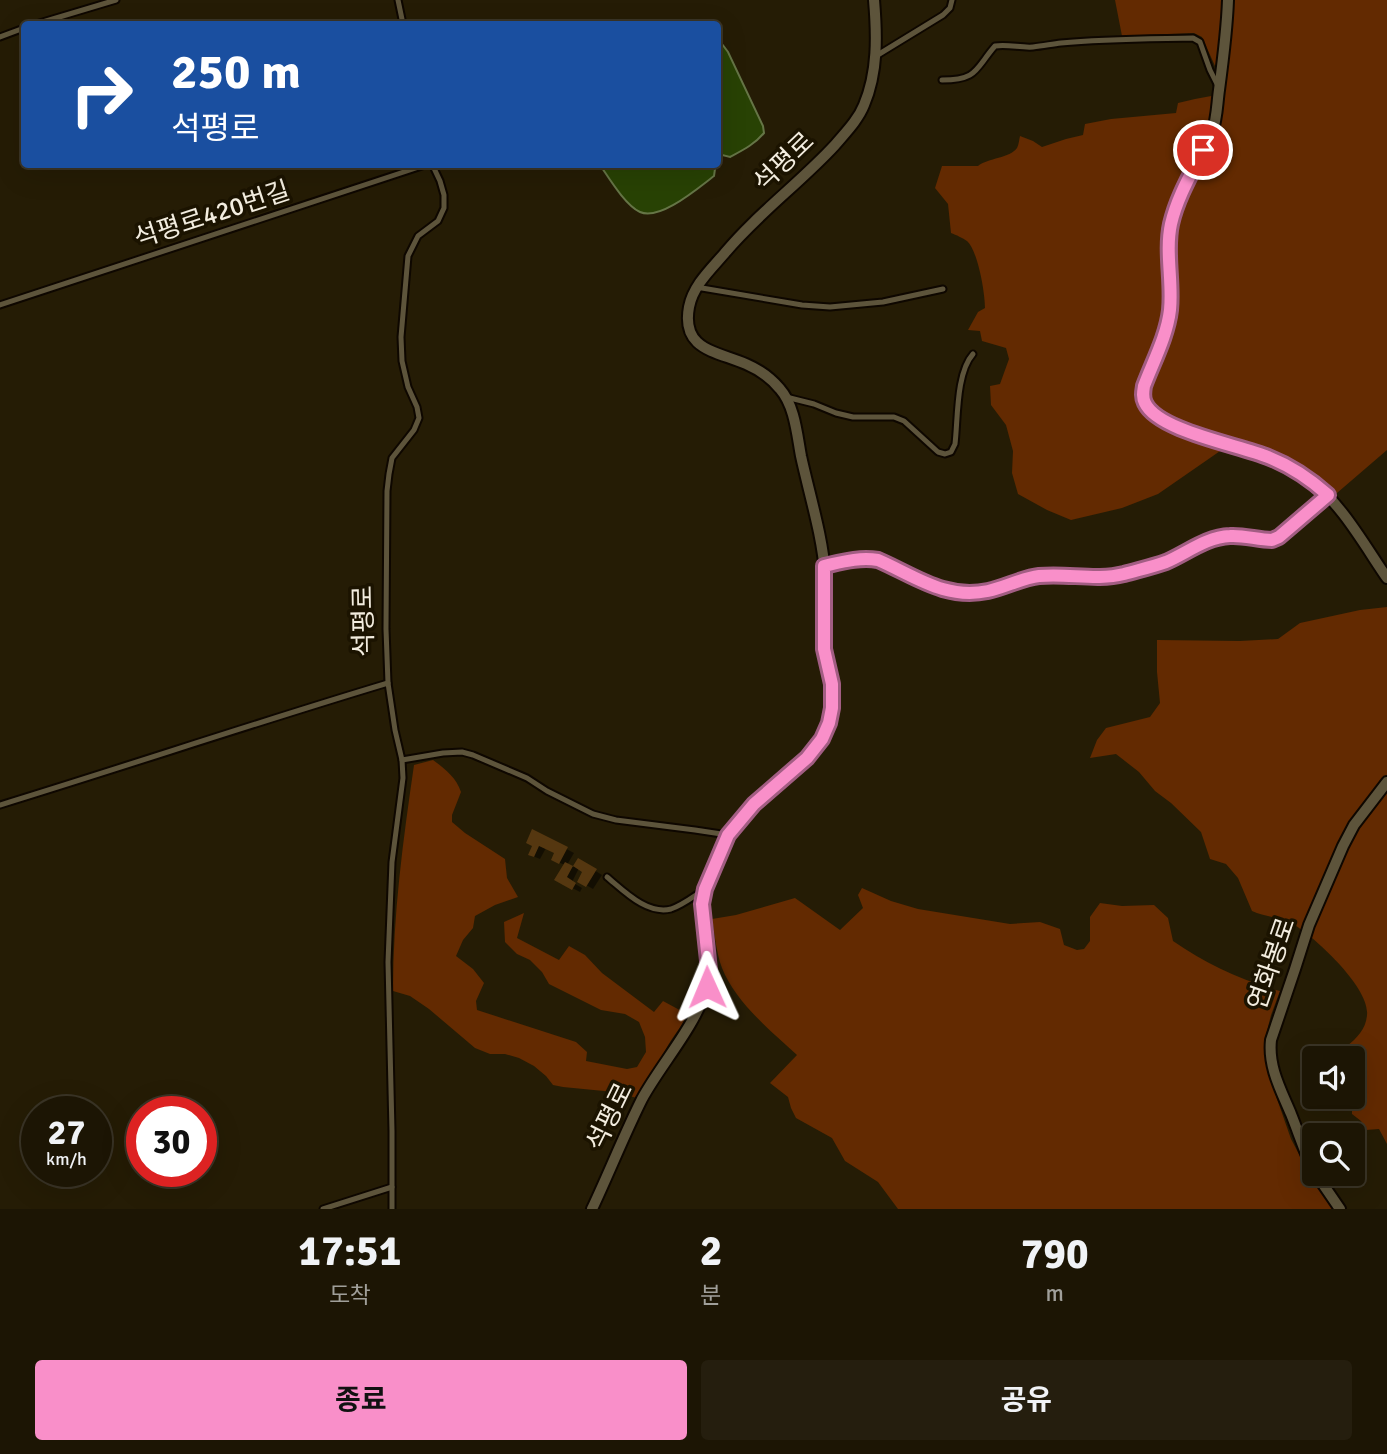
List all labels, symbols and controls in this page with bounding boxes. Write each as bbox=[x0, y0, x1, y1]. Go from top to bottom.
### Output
text: 250 m bbox=[171, 42, 301, 102]
icon: right bbox=[56, 49, 147, 140]
text: 석평로 bbox=[171, 109, 259, 148]
pin bbox=[1173, 120, 1233, 180]
street label: 석평로 bbox=[747, 126, 821, 198]
icon: arrive bbox=[1184, 131, 1222, 169]
street label: 석평로420번길 bbox=[130, 175, 294, 255]
street label: 석평로 bbox=[347, 585, 381, 657]
street label: 연화봉로 bbox=[1241, 914, 1303, 1014]
position arrow bbox=[670, 950, 744, 1024]
map controls bbox=[1302, 1046, 1365, 1186]
button: sound bbox=[1302, 1046, 1365, 1109]
street label: 석평로 bbox=[580, 1078, 640, 1156]
speed limit sign: 30 bbox=[126, 1096, 217, 1187]
text: 27 bbox=[48, 1111, 85, 1154]
button: search bbox=[1302, 1123, 1365, 1186]
text: km/h bbox=[46, 1148, 87, 1170]
text: 17:51 bbox=[298, 1226, 401, 1277]
text: 2 bbox=[700, 1226, 722, 1277]
text: 790 bbox=[1021, 1229, 1089, 1280]
text: m bbox=[1045, 1279, 1064, 1308]
text: 도착 bbox=[329, 1281, 371, 1310]
text: 분 bbox=[700, 1281, 722, 1310]
button: 종료 bbox=[35, 1360, 687, 1440]
button: 공유 bbox=[701, 1360, 1352, 1440]

